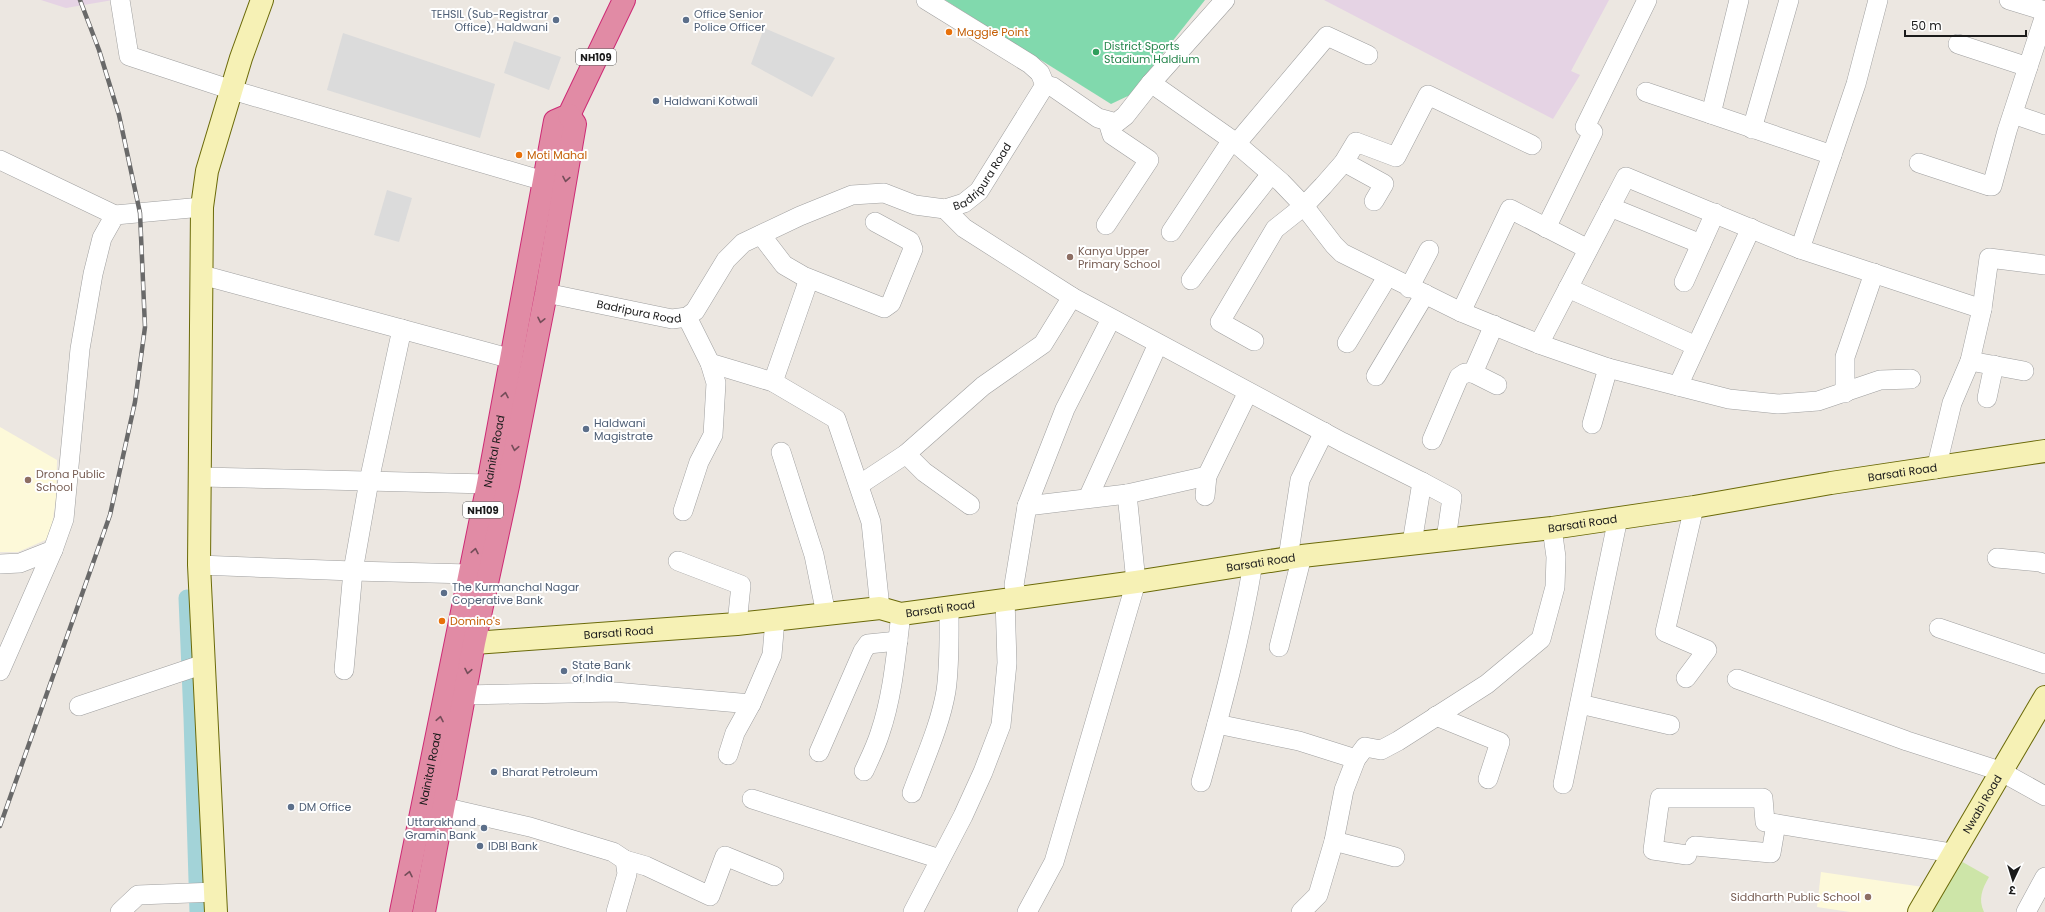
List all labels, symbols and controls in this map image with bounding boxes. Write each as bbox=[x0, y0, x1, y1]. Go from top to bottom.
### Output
place label: TEHSIL (Sub-Registrar Office), Haldwani bbox=[431, 6, 548, 35]
place label: Office Senior Police Officer bbox=[694, 6, 765, 35]
scale bar bbox=[1905, 12, 2026, 38]
marker: TEHSIL (Sub-Registrar Office), Haldwani bbox=[551, 15, 561, 25]
marker: Office Senior Police Officer bbox=[681, 15, 691, 25]
text: 50 m bbox=[1911, 17, 1942, 34]
place label: Maggie Point bbox=[957, 24, 1028, 40]
marker: Maggie Point bbox=[944, 27, 954, 37]
place label: District Sports Stadium Haldium bbox=[1104, 38, 1200, 67]
marker: District Sports Stadium Haldium bbox=[1091, 47, 1101, 57]
road number: NH109 bbox=[576, 49, 616, 65]
place label: Haldwani Kotwali bbox=[664, 93, 758, 109]
marker: Haldwani Kotwali bbox=[651, 96, 661, 106]
street label: Badripura Road bbox=[951, 140, 1015, 214]
place label: Moti Mahal bbox=[527, 147, 587, 163]
marker: Moti Mahal bbox=[514, 150, 524, 160]
one-way arrow bbox=[562, 176, 571, 182]
place label: Kanya Upper Primary School bbox=[1078, 243, 1160, 272]
marker: Kanya Upper Primary School bbox=[1065, 252, 1075, 262]
street label: Badripura Road bbox=[595, 296, 682, 327]
one-way arrow bbox=[537, 317, 545, 324]
one-way arrow bbox=[500, 392, 509, 399]
street label: Nainital Road bbox=[480, 414, 509, 489]
place label: Haldwani Magistrate bbox=[594, 415, 653, 444]
marker: Haldwani Magistrate bbox=[581, 424, 591, 434]
one-way arrow bbox=[512, 445, 520, 451]
street label: Barsati Road bbox=[1867, 459, 1938, 485]
place label: Drona Public School bbox=[36, 466, 106, 495]
marker: Drona Public School bbox=[23, 475, 33, 485]
road number: NH109 bbox=[463, 502, 503, 518]
street label: Barsati Road bbox=[1547, 510, 1618, 536]
one-way arrow bbox=[470, 547, 478, 554]
street label: Barsati Road bbox=[1225, 549, 1297, 576]
place label: The Kurmanchal Nagar Coperative Bank bbox=[452, 579, 579, 608]
marker: The Kurmanchal Nagar Coperative Bank bbox=[439, 588, 449, 598]
street label: Barsati Road bbox=[905, 596, 976, 621]
place label: Domino's bbox=[450, 613, 501, 629]
marker: Domino's bbox=[437, 616, 447, 626]
street label: Barsati Road bbox=[583, 622, 654, 643]
place label: State Bank of India bbox=[572, 657, 631, 686]
marker: State Bank of India bbox=[559, 666, 569, 676]
one-way arrow bbox=[465, 668, 473, 674]
one-way arrow bbox=[435, 716, 444, 722]
street label: Nainital Road bbox=[415, 731, 445, 806]
place label: Bharat Petroleum bbox=[502, 764, 598, 780]
marker: Bharat Petroleum bbox=[489, 767, 499, 777]
street label: Nwabi Road bbox=[1959, 772, 2006, 837]
place label: DM Office bbox=[299, 799, 351, 815]
marker: DM Office bbox=[286, 802, 296, 812]
place label: Uttarakhand Gramin Bank bbox=[405, 814, 476, 843]
marker: Uttarakhand Gramin Bank bbox=[479, 823, 489, 833]
place label: IDBI Bank bbox=[488, 838, 538, 854]
marker: IDBI Bank bbox=[475, 841, 485, 851]
north arrow bbox=[1993, 860, 2033, 900]
one-way arrow bbox=[404, 871, 412, 877]
text: उ bbox=[2008, 882, 2017, 898]
place label: Siddharth Public School bbox=[1731, 889, 1860, 905]
marker: Siddharth Public School bbox=[1863, 892, 1873, 902]

